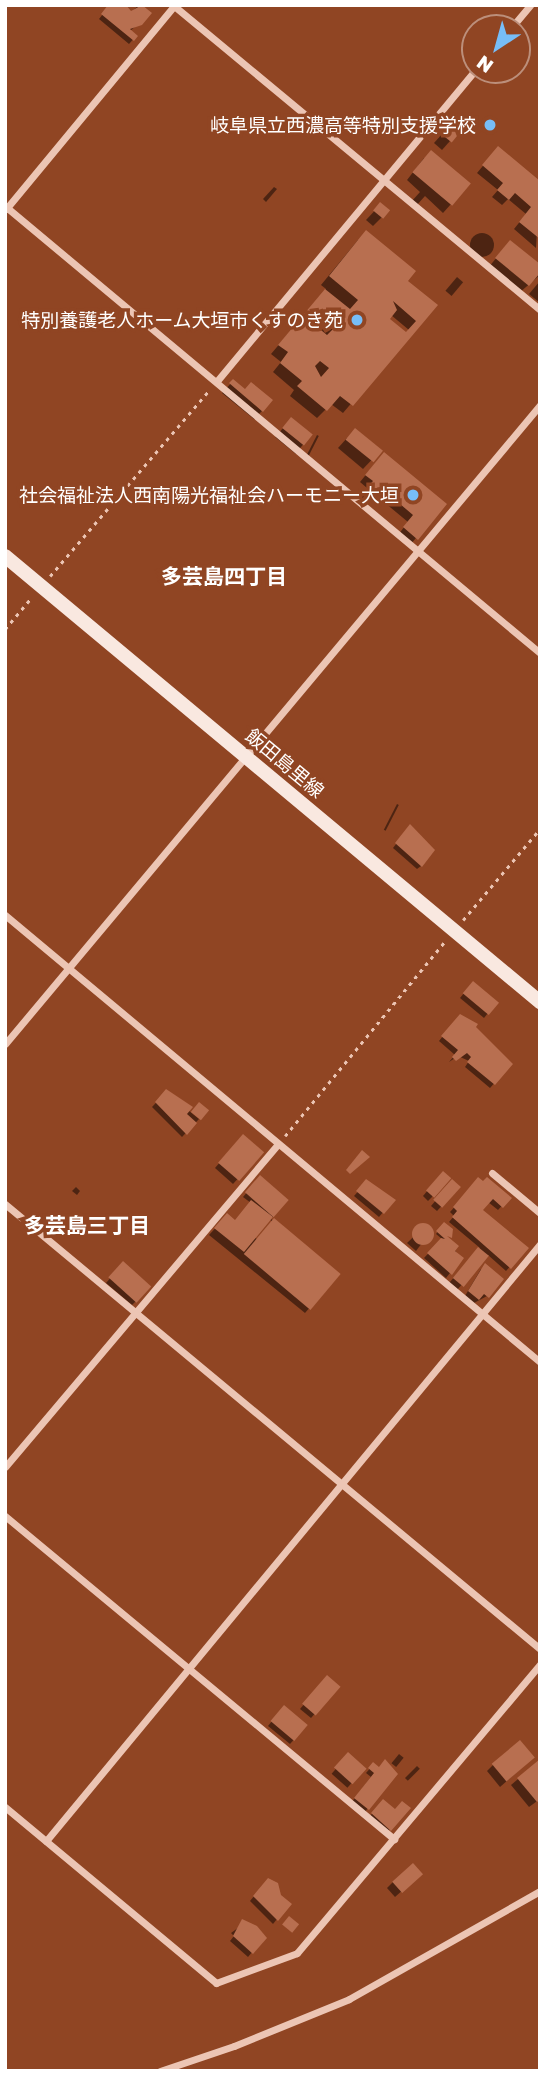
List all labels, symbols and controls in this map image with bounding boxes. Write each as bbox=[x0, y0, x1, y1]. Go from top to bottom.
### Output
north arrow bbox=[461, 14, 531, 84]
text: N bbox=[472, 51, 497, 78]
place label: 岐阜県立西濃高等特別支援学校 bbox=[210, 114, 476, 136]
marker: 岐阜県立西濃高等特別支援学校 bbox=[482, 117, 498, 133]
place label: 特別養護老人ホーム大垣市くすのき苑 bbox=[20, 309, 343, 331]
marker: 特別養護老人ホーム大垣市くすのき苑 bbox=[349, 312, 365, 328]
place label: 社会福祉法人西南陽光福祉会ハーモニー大垣 bbox=[19, 484, 399, 506]
marker: 社会福祉法人西南陽光福祉会ハーモニー大垣 bbox=[405, 487, 421, 503]
district label: 多芸島四丁目 bbox=[161, 563, 287, 589]
street label: 飯田島里線 bbox=[241, 724, 329, 802]
district label: 多芸島三丁目 bbox=[24, 1212, 150, 1238]

